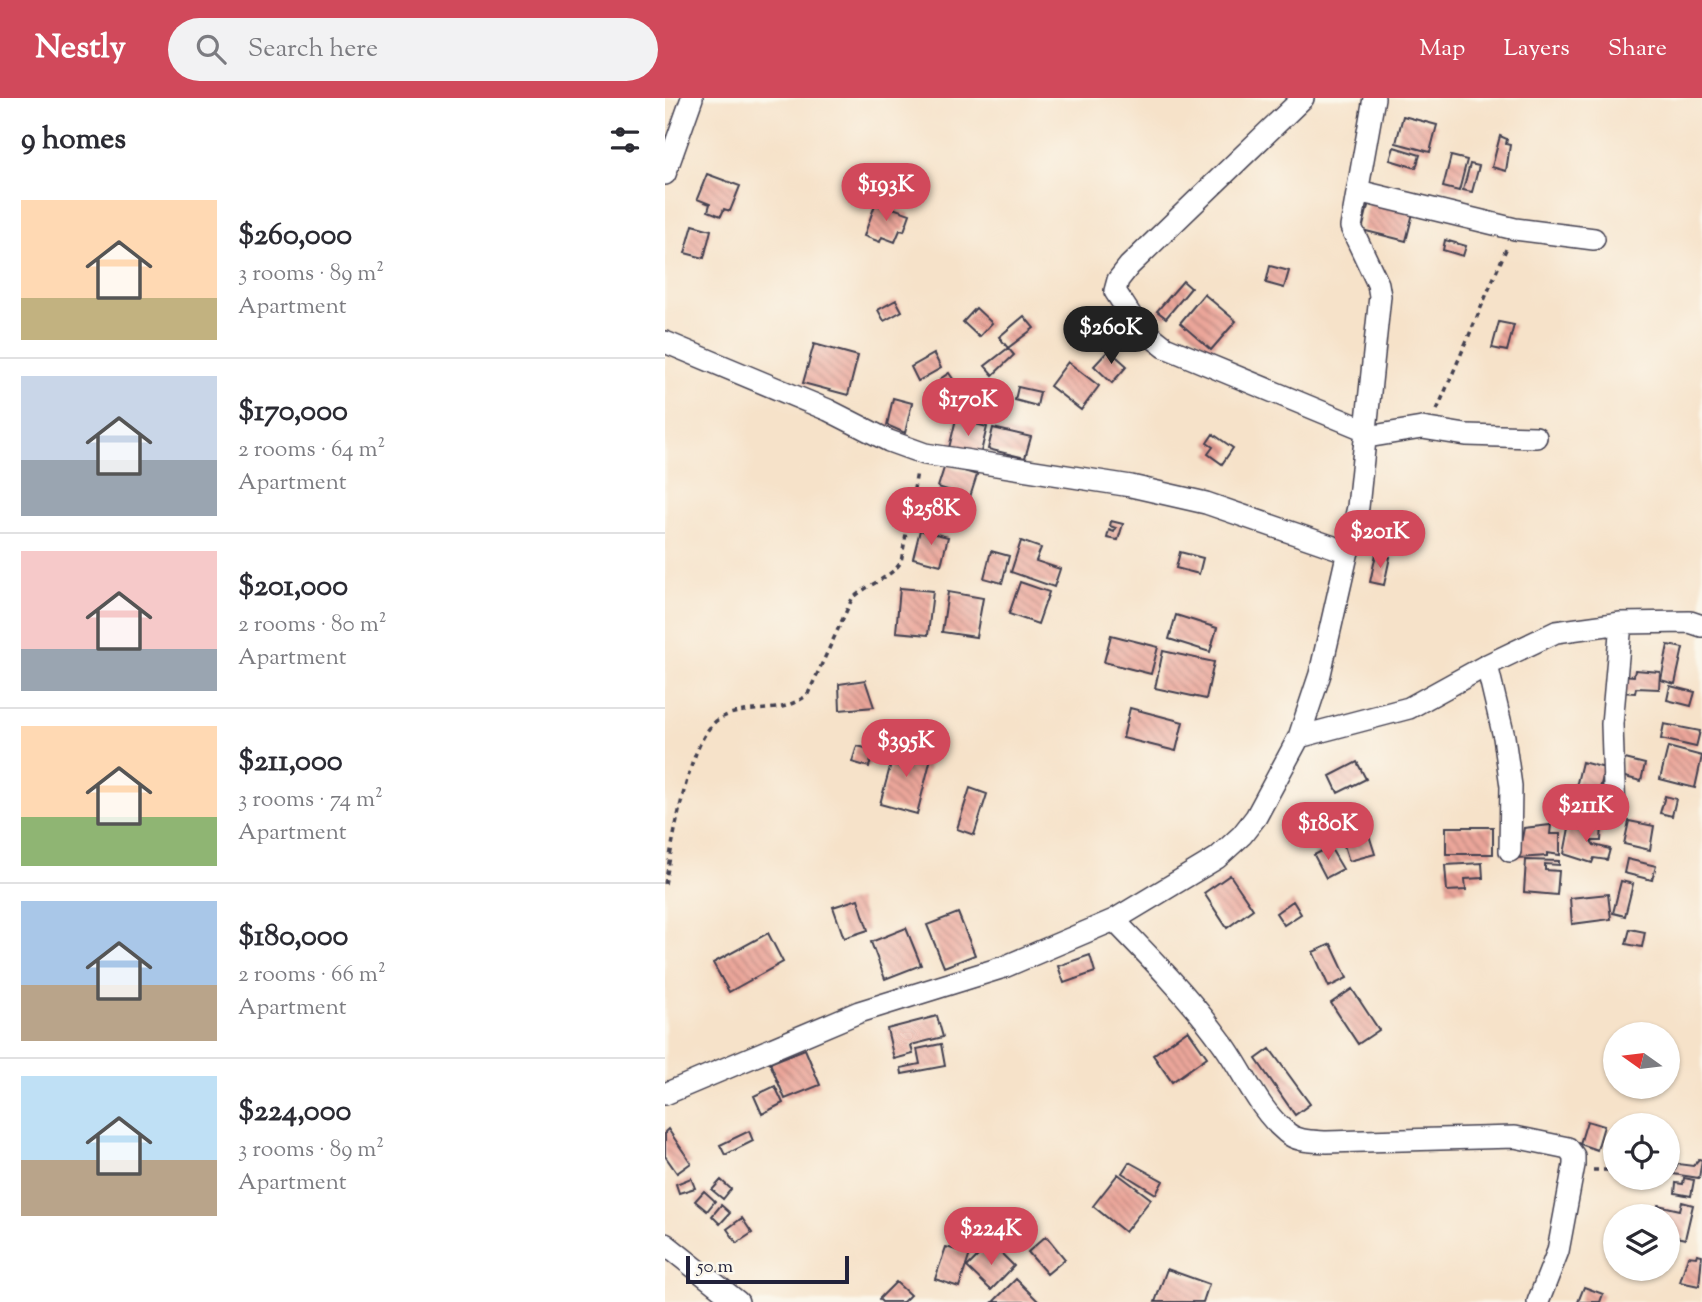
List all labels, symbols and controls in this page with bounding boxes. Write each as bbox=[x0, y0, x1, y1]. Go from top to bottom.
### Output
search box bbox=[168, 18, 658, 81]
text: Nestly bbox=[35, 25, 126, 73]
icon: search bbox=[192, 30, 230, 68]
text: Search here bbox=[248, 31, 378, 68]
text: Map bbox=[1419, 32, 1465, 66]
text: Layers bbox=[1503, 32, 1570, 66]
text: Share bbox=[1608, 32, 1667, 66]
text: 9 homes bbox=[21, 119, 126, 162]
icon: filters bbox=[606, 121, 644, 159]
pin: $193K bbox=[837, 164, 935, 223]
text: $193K bbox=[858, 169, 914, 202]
text: $260,000 bbox=[238, 215, 352, 258]
icon: home bbox=[77, 228, 161, 312]
text: 3 rooms · 89 m² bbox=[238, 258, 384, 291]
text: Apartment bbox=[238, 291, 347, 324]
pin: $260K bbox=[1062, 306, 1160, 366]
text: $260K bbox=[1079, 312, 1143, 345]
pin: $170K bbox=[919, 378, 1017, 438]
text: $170K bbox=[938, 384, 998, 417]
text: $170,000 bbox=[238, 391, 348, 434]
icon: home bbox=[77, 404, 161, 488]
text: 2 rooms · 64 m² bbox=[238, 434, 385, 467]
text: Apartment bbox=[238, 467, 347, 500]
pin: $258K bbox=[882, 488, 980, 547]
text: $258K bbox=[901, 493, 961, 526]
pin: $201K bbox=[1331, 510, 1429, 570]
text: $201K bbox=[1350, 516, 1410, 549]
text: $201,000 bbox=[238, 566, 348, 609]
icon: home bbox=[77, 579, 161, 663]
text: 2 rooms · 80 m² bbox=[238, 609, 386, 642]
text: Apartment bbox=[238, 642, 347, 675]
pin: $395K bbox=[857, 720, 955, 779]
text: $395K bbox=[877, 725, 935, 758]
text: $211,000 bbox=[238, 741, 343, 784]
icon: home bbox=[77, 754, 161, 838]
text: 3 rooms · 74 m² bbox=[238, 784, 383, 817]
pin: $211K bbox=[1537, 784, 1635, 844]
text: $211K bbox=[1558, 790, 1614, 823]
pin: $180K bbox=[1279, 802, 1377, 862]
text: $180K bbox=[1298, 808, 1358, 841]
text: Apartment bbox=[238, 817, 347, 850]
text: $180,000 bbox=[238, 916, 349, 959]
icon: home bbox=[77, 929, 161, 1013]
text: 2 rooms · 66 m² bbox=[238, 959, 386, 992]
text: Apartment bbox=[238, 992, 347, 1025]
north arrow bbox=[1603, 1022, 1680, 1099]
map controls bbox=[1603, 1022, 1680, 1281]
text: $224,000 bbox=[238, 1091, 351, 1134]
icon: home bbox=[77, 1104, 161, 1188]
button: locate bbox=[1603, 1113, 1680, 1190]
text: 3 rooms · 89 m² bbox=[238, 1134, 384, 1167]
text: Apartment bbox=[238, 1167, 347, 1200]
button: layers bbox=[1603, 1204, 1680, 1281]
pin: $224K bbox=[942, 1208, 1040, 1267]
text: $224K bbox=[960, 1213, 1022, 1246]
scale bar bbox=[686, 1253, 849, 1285]
text: 50 m bbox=[697, 1254, 733, 1281]

